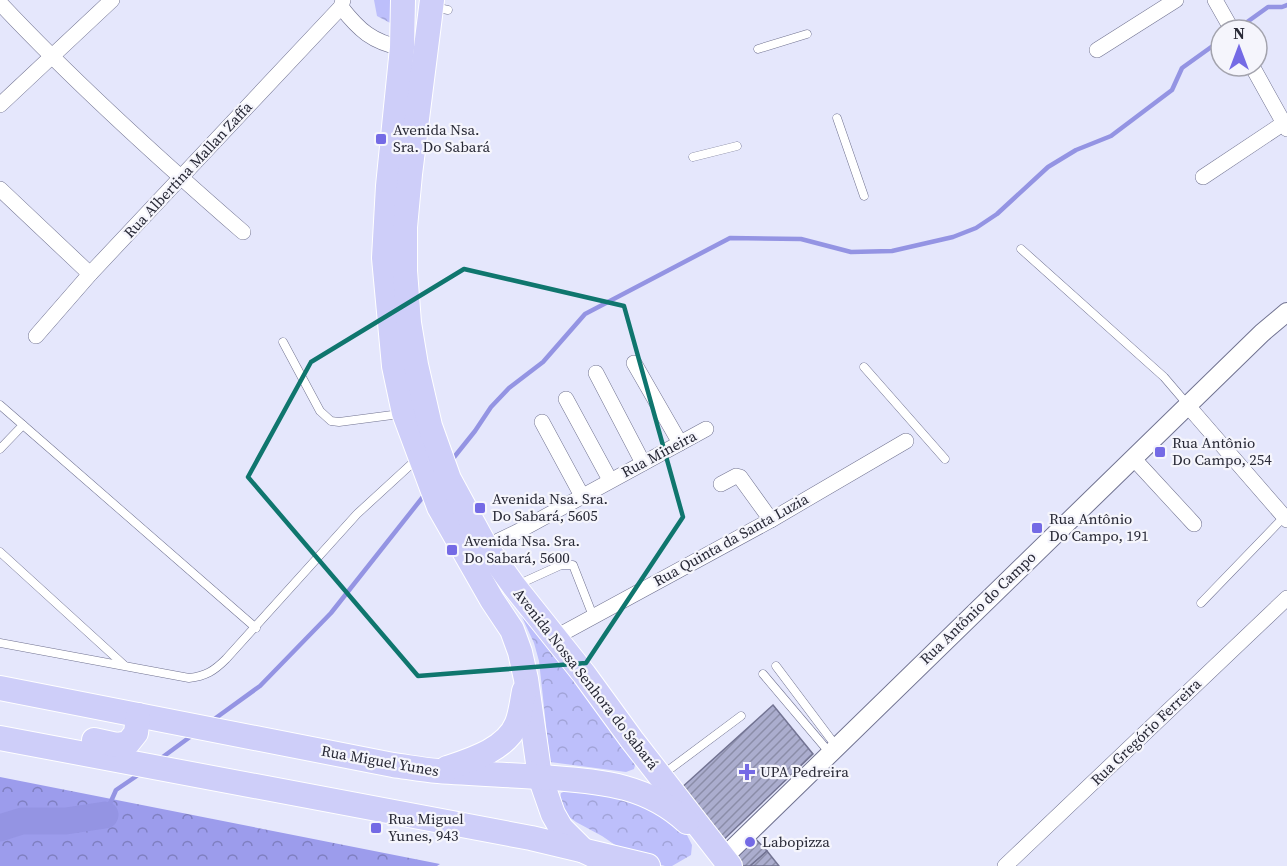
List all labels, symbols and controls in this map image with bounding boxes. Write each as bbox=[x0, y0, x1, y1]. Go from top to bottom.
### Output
north arrow bbox=[1209, 18, 1269, 78]
text: N bbox=[1233, 22, 1245, 44]
street label: Rua Albertina Mallan Zaffa bbox=[119, 97, 257, 243]
place label: Avenida Nsa. Sra. Do Sabará bbox=[393, 119, 491, 157]
marker: Avenida Nsa. Sra. Do Sabará bbox=[374, 132, 388, 146]
street label: Rua Mineira bbox=[617, 425, 700, 482]
place label: Rua Antônio Do Campo, 254 bbox=[1172, 432, 1272, 470]
marker: Rua Antônio Do Campo, 254 bbox=[1153, 445, 1167, 459]
place label: Avenida Nsa. Sra. Do Sabará, 5605 bbox=[492, 488, 608, 526]
street label: Rua Quinta da Santa Luzia bbox=[649, 488, 812, 591]
marker: Avenida Nsa. Sra. Do Sabará, 5605 bbox=[473, 501, 487, 515]
place label: Rua Antônio Do Campo, 191 bbox=[1049, 508, 1149, 546]
marker: Rua Antônio Do Campo, 191 bbox=[1030, 521, 1044, 535]
place label: Avenida Nsa. Sra. Do Sabará, 5600 bbox=[464, 530, 580, 568]
marker: Avenida Nsa. Sra. Do Sabará, 5600 bbox=[445, 543, 459, 557]
street label: Rua Antônio do Campo bbox=[915, 546, 1040, 669]
street label: Avenida Nossa Senhora do Sabará bbox=[509, 584, 664, 774]
street label: Rua Gregório Ferreira bbox=[1086, 673, 1206, 790]
street label: Rua Miguel Yunes bbox=[320, 740, 441, 781]
place label: UPA Pedreira bbox=[760, 761, 849, 782]
marker: UPA Pedreira bbox=[738, 763, 756, 781]
place label: Rua Miguel Yunes, 943 bbox=[388, 808, 464, 846]
marker: Rua Miguel Yunes, 943 bbox=[369, 821, 383, 835]
place label: Labopizza bbox=[762, 831, 830, 852]
marker: Labopizza bbox=[743, 835, 757, 849]

